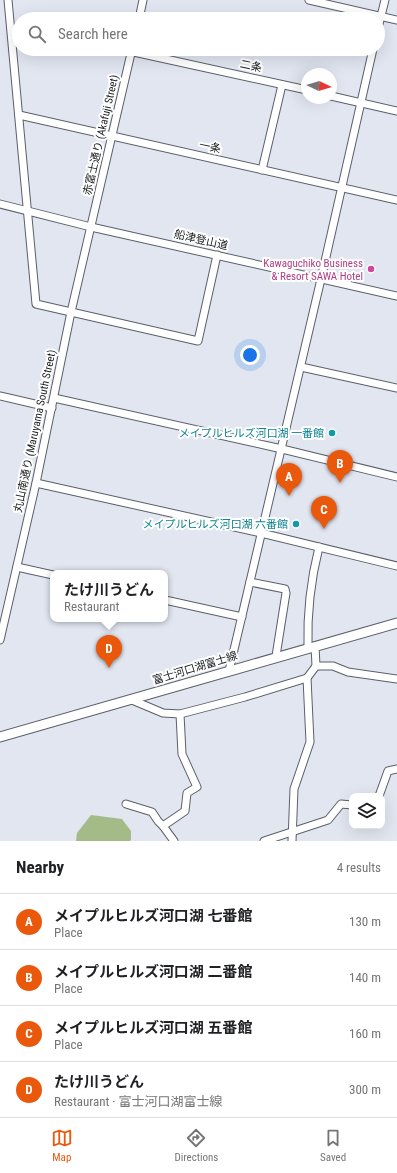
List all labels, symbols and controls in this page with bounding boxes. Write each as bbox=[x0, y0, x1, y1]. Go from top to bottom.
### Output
search box bbox=[12, 12, 385, 56]
icon: search bbox=[26, 23, 48, 45]
text: Search here bbox=[58, 25, 128, 43]
street label: 二条 bbox=[239, 57, 263, 75]
north arrow bbox=[301, 68, 337, 104]
street label: 赤富士通り (Akafuji Street) bbox=[81, 74, 121, 196]
street label: 一条 bbox=[198, 138, 222, 156]
street label: 船津登山道 bbox=[173, 227, 229, 253]
place label: Kawaguchiko Business & Resort SAWA Hotel bbox=[263, 257, 363, 283]
marker: Kawaguchiko Business & Resort SAWA Hotel bbox=[366, 264, 376, 274]
your location bbox=[240, 345, 260, 365]
street label: 丸山南通り (Maruyama South Street) bbox=[11, 348, 59, 514]
place label: メイプルヒルズ河口湖 一番館 bbox=[178, 427, 324, 440]
marker: メイプルヒルズ河口湖 一番館 bbox=[327, 428, 337, 438]
pin: B bbox=[327, 450, 353, 483]
pin: A bbox=[276, 463, 302, 496]
pin: C bbox=[311, 496, 337, 529]
place label: メイプルヒルズ河口湖 六番館 bbox=[142, 518, 288, 531]
marker: メイプルヒルズ河口湖 六番館 bbox=[291, 519, 301, 529]
popup bbox=[50, 570, 168, 622]
text: たけ川うどん bbox=[64, 581, 154, 599]
text: Restaurant bbox=[64, 599, 119, 614]
pin: D bbox=[96, 635, 122, 668]
street label: 富士河口湖富士線 bbox=[151, 649, 239, 687]
map controls bbox=[349, 793, 385, 829]
button: layers bbox=[349, 793, 385, 829]
text: Nearby bbox=[16, 857, 64, 877]
text: 4 results bbox=[337, 860, 381, 875]
text: メイプルヒルズ河口湖 七番館 bbox=[54, 907, 252, 925]
text: A bbox=[25, 914, 33, 929]
text: 130 m bbox=[349, 914, 381, 929]
text: Place bbox=[54, 925, 83, 940]
text: メイプルヒルズ河口湖 二番館 bbox=[54, 963, 252, 981]
text: B bbox=[25, 970, 33, 985]
text: 140 m bbox=[349, 970, 381, 985]
text: Place bbox=[54, 981, 83, 996]
text: メイプルヒルズ河口湖 五番館 bbox=[54, 1019, 252, 1037]
text: C bbox=[25, 1026, 33, 1041]
text: 160 m bbox=[349, 1026, 381, 1041]
text: Place bbox=[54, 1037, 83, 1052]
text: たけ川うどん bbox=[54, 1073, 144, 1091]
text: D bbox=[25, 1082, 33, 1097]
text: 300 m bbox=[349, 1082, 381, 1097]
text: Restaurant · 富士河口湖富士線 bbox=[54, 1094, 223, 1109]
tab: Map bbox=[51, 1127, 73, 1164]
tab: Directions bbox=[174, 1127, 218, 1164]
tab: Saved bbox=[320, 1127, 346, 1164]

